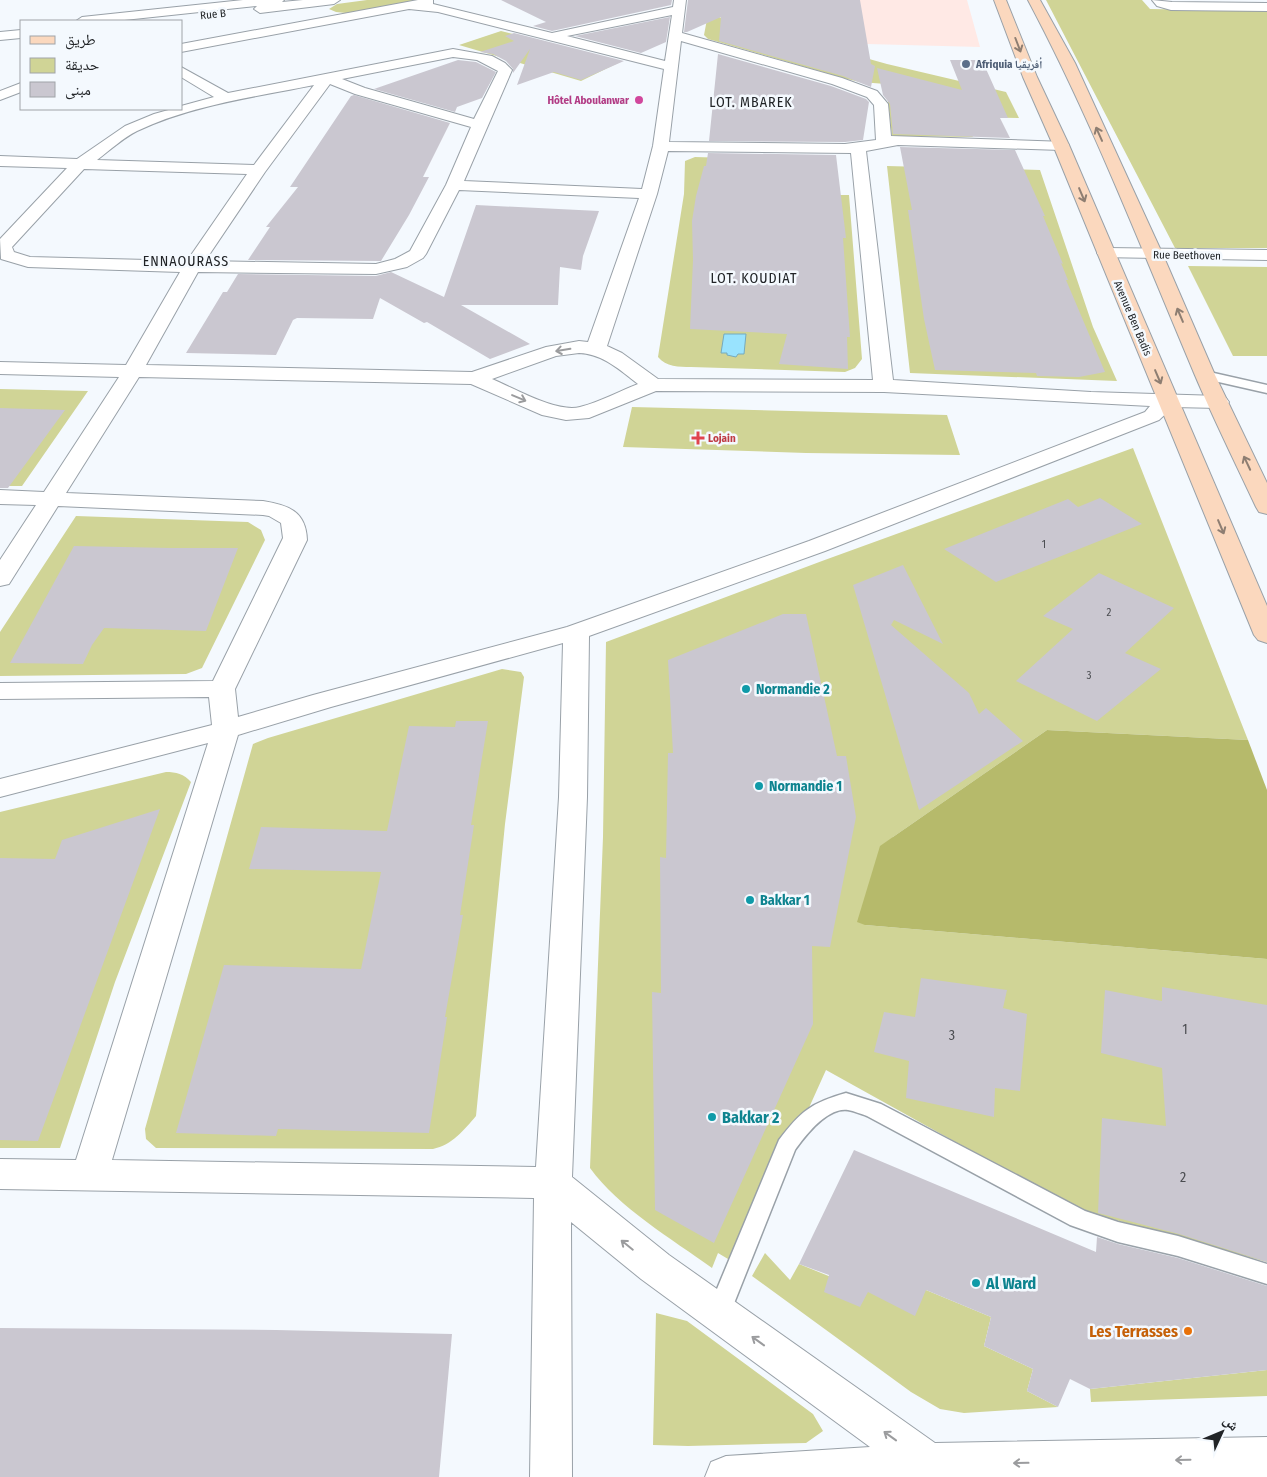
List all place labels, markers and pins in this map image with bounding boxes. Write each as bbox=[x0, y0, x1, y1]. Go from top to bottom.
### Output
place label: Afriquia أفريقيا bbox=[975, 57, 1042, 71]
marker: Afriquia أفريقيا bbox=[960, 58, 972, 70]
place label: Hôtel Aboulanwar bbox=[547, 94, 630, 107]
marker: Hôtel Aboulanwar bbox=[633, 94, 645, 106]
marker: Lojain bbox=[692, 432, 704, 444]
place label: Lojain bbox=[708, 432, 736, 445]
place label: Normandie 2 bbox=[756, 681, 830, 698]
marker: Normandie 2 bbox=[740, 683, 752, 695]
place label: Normandie 1 bbox=[769, 778, 842, 795]
marker: Normandie 1 bbox=[753, 780, 765, 792]
place label: Bakkar 1 bbox=[760, 892, 810, 909]
marker: Bakkar 1 bbox=[744, 894, 756, 906]
place label: Bakkar 2 bbox=[722, 1108, 780, 1127]
marker: Bakkar 2 bbox=[706, 1111, 718, 1123]
place label: Al Ward bbox=[985, 1274, 1036, 1293]
marker: Al Ward bbox=[970, 1277, 982, 1289]
place label: Les Terrasses bbox=[1089, 1322, 1178, 1341]
marker: Les Terrasses bbox=[1182, 1325, 1194, 1337]

